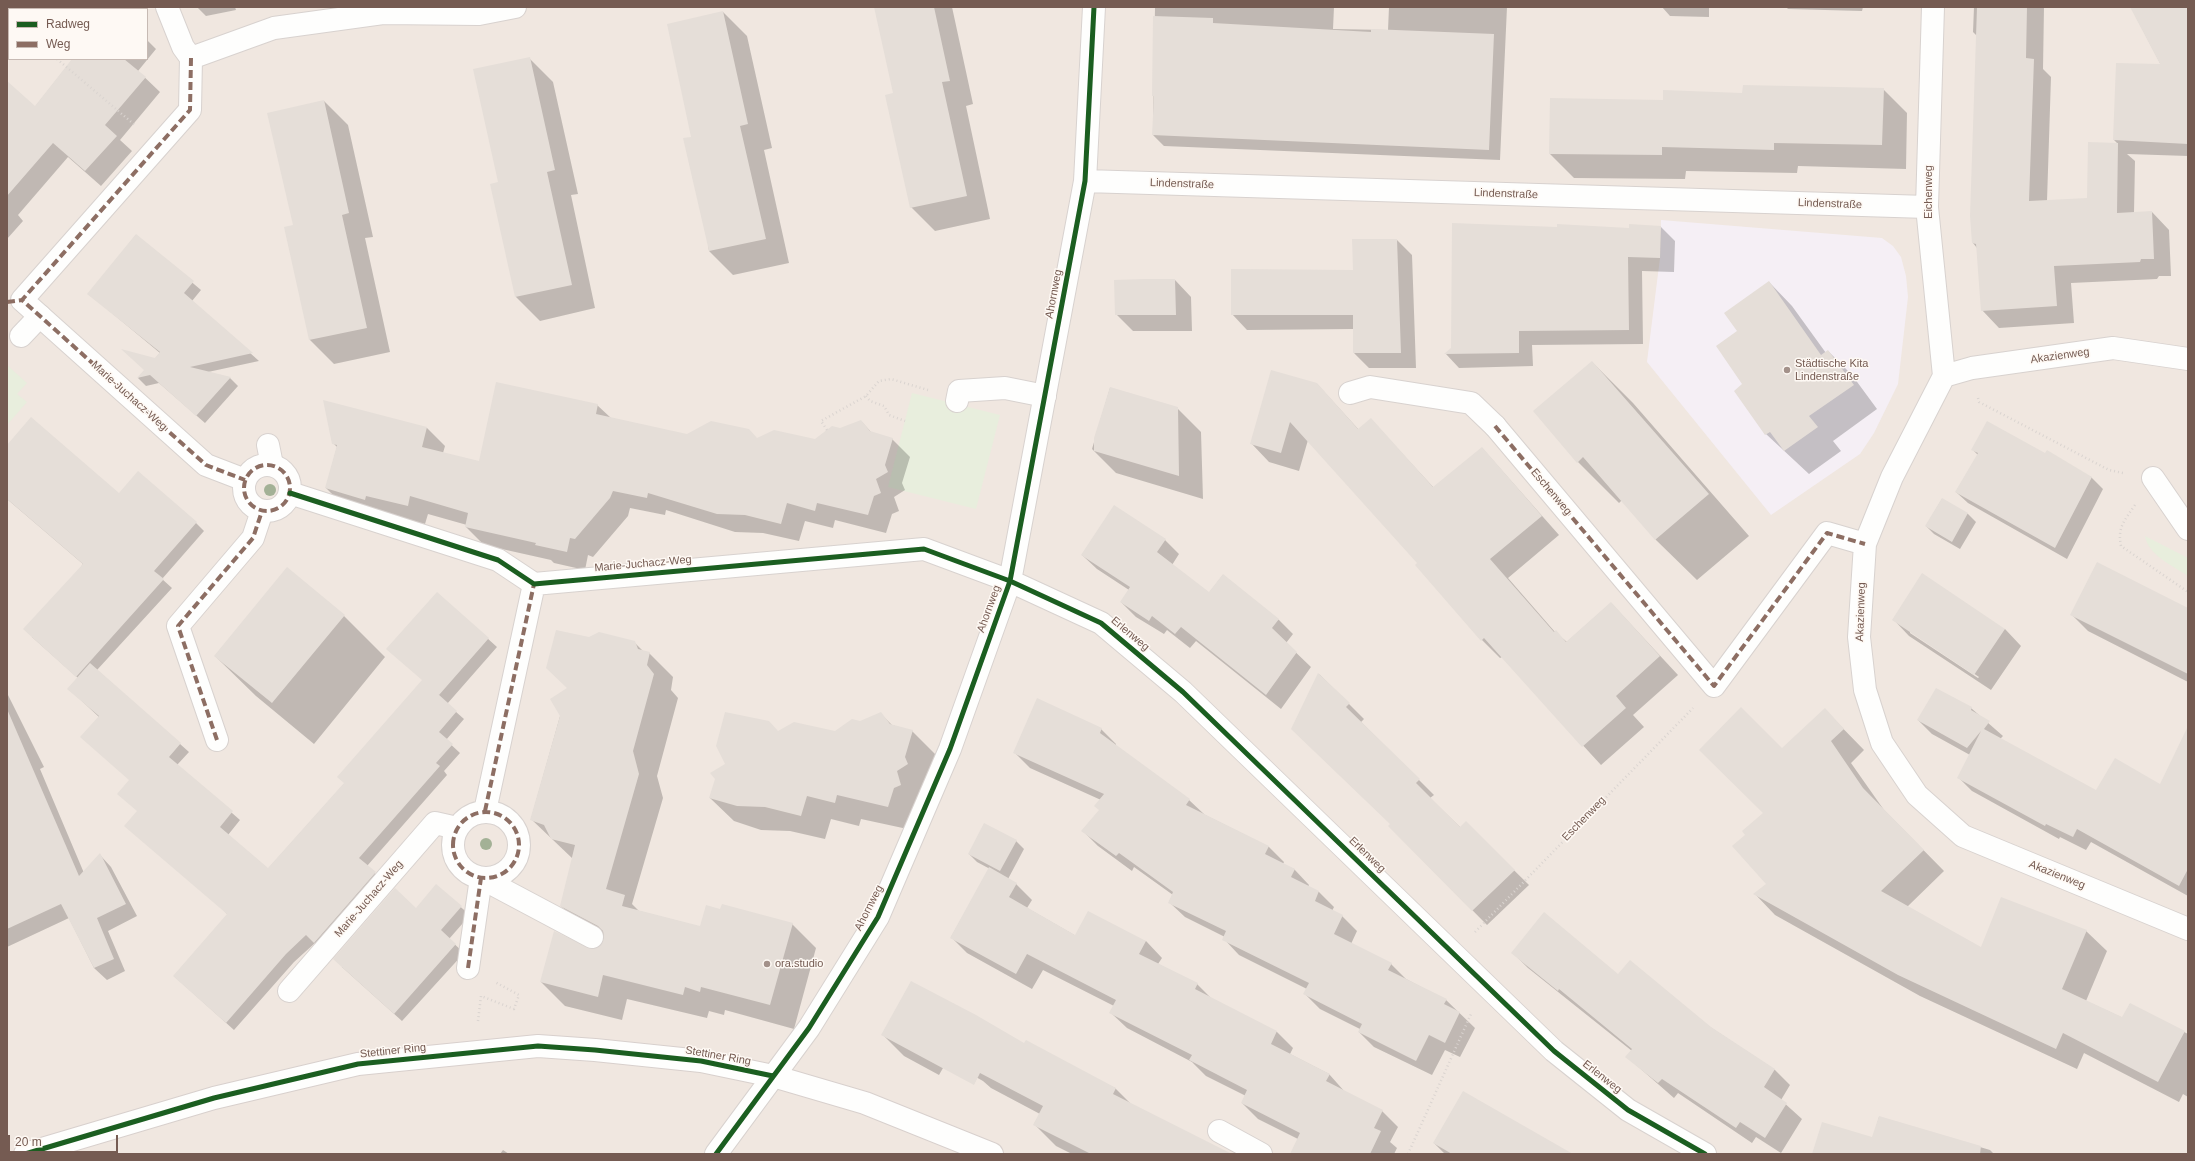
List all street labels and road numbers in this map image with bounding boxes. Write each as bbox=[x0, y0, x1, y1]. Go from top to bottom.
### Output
street label: Eichenweg bbox=[1922, 165, 1936, 219]
street label: Lindenstraße bbox=[1150, 176, 1214, 192]
street label: Lindenstraße bbox=[1474, 186, 1538, 202]
street label: Lindenstraße bbox=[1798, 196, 1862, 212]
street label: Ahornweg bbox=[1043, 268, 1065, 320]
street label: Akazienweg bbox=[2030, 345, 2090, 367]
street label: Marie-Juchacz-Weg bbox=[88, 358, 170, 434]
street label: Eschenweg bbox=[1528, 466, 1574, 518]
street label: Marie-Juchacz-Weg bbox=[594, 553, 692, 575]
street label: Akazienweg bbox=[1853, 582, 1869, 642]
street label: Ahornweg bbox=[974, 583, 1004, 635]
street label: Erlenweg bbox=[1108, 614, 1152, 654]
street label: Eschenweg bbox=[1560, 794, 1608, 844]
street label: Erlenweg bbox=[1346, 834, 1388, 876]
street label: Marie-Juchacz-Weg bbox=[332, 858, 406, 940]
street label: Akazienweg bbox=[2027, 858, 2087, 892]
street label: Ahornweg bbox=[852, 883, 886, 933]
street label: Stettiner Ring bbox=[359, 1041, 427, 1061]
street label: Stettiner Ring bbox=[684, 1044, 752, 1068]
street label: Erlenweg bbox=[1580, 1058, 1624, 1096]

